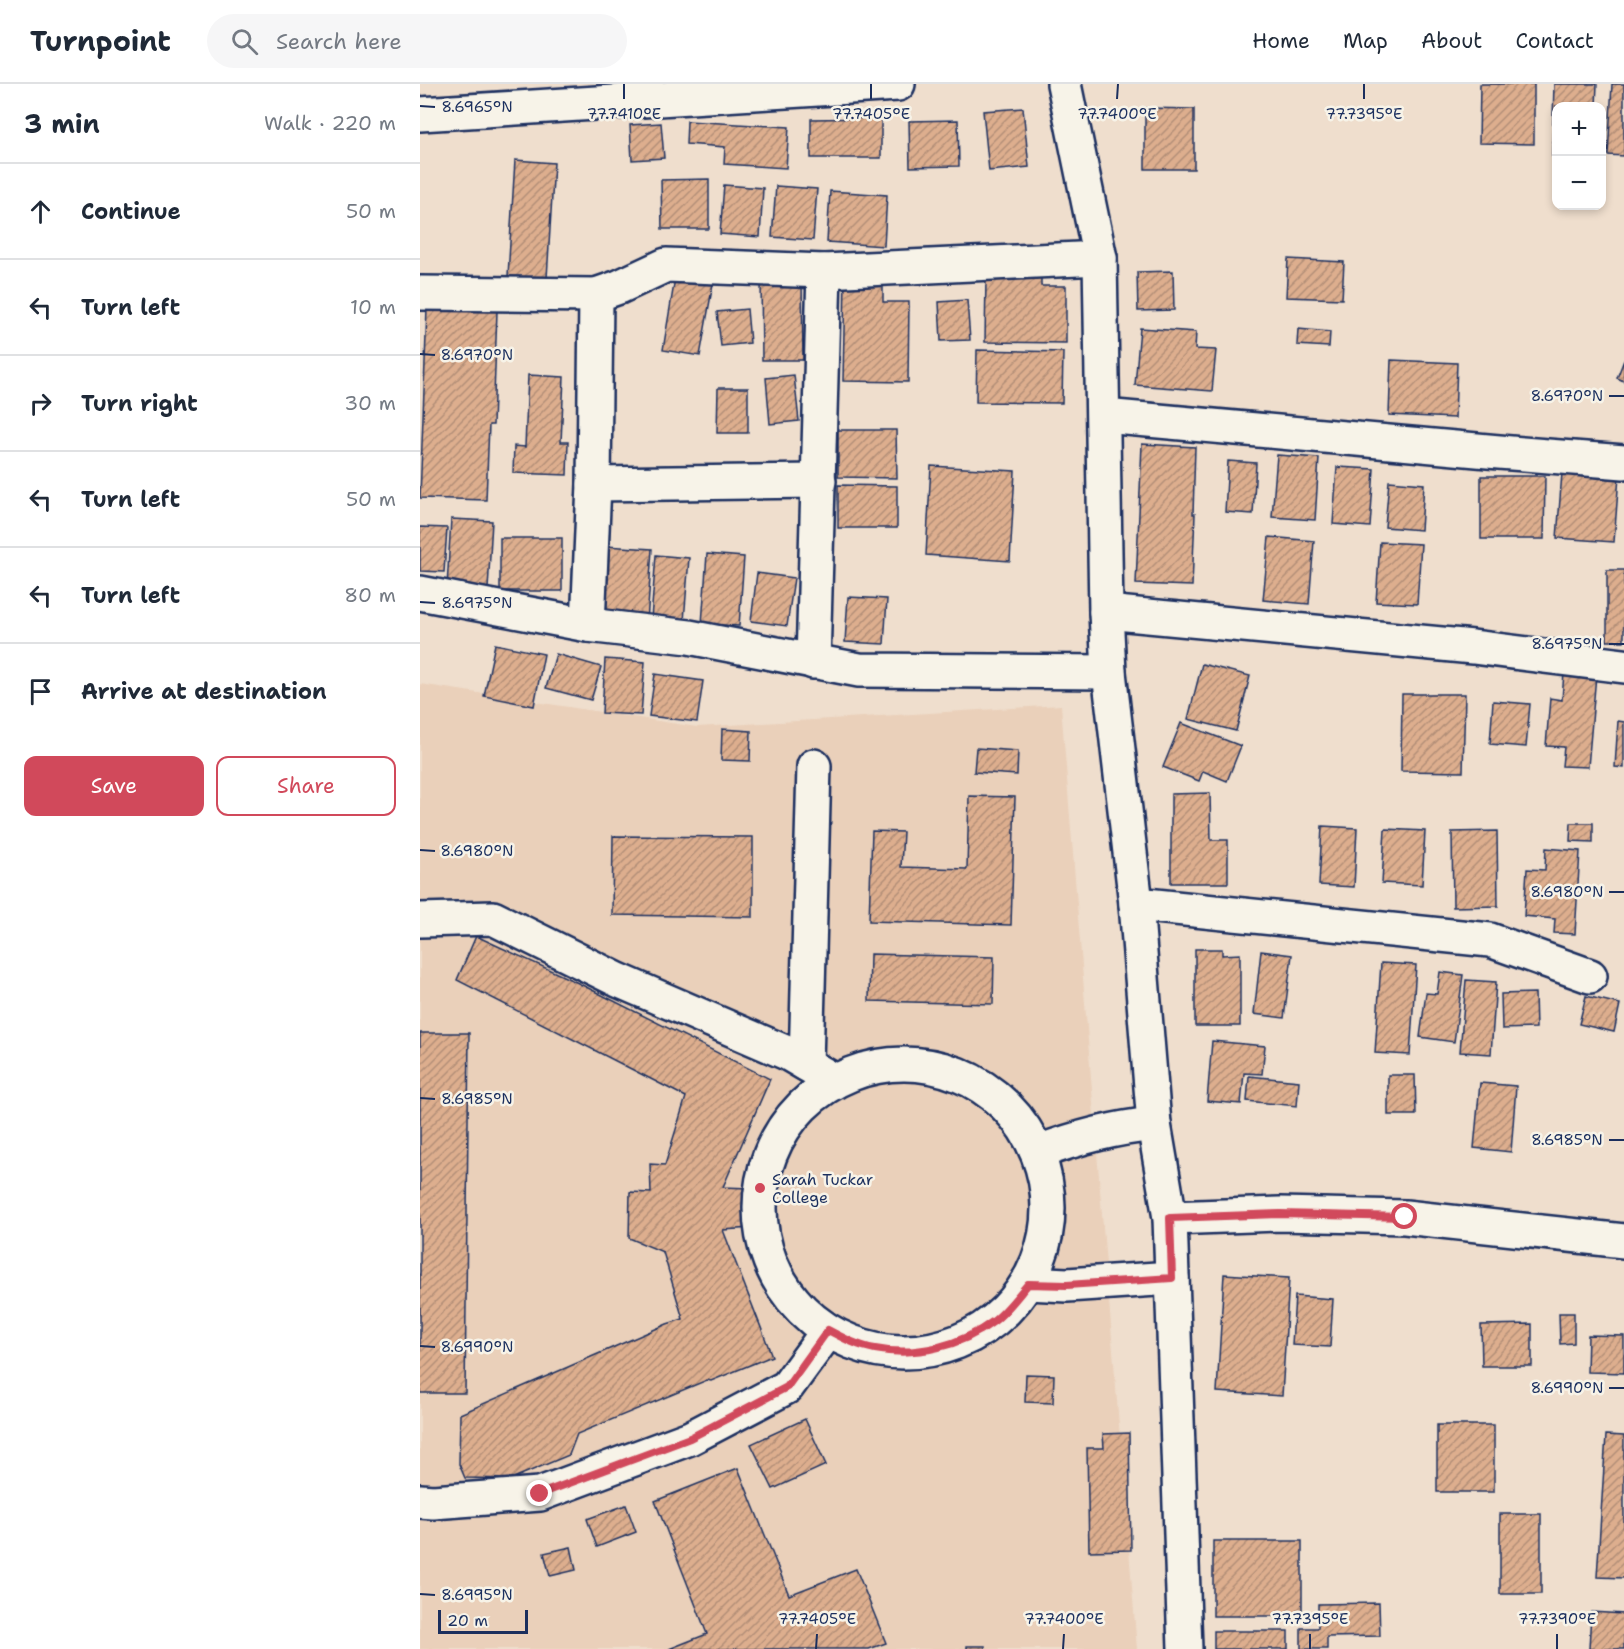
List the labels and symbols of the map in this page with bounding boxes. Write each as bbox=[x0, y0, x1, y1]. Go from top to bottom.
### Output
text: 8.6965°N bbox=[441, 97, 513, 117]
text: 77.7410°E bbox=[587, 104, 661, 124]
text: 77.7405°E bbox=[832, 104, 910, 124]
text: 77.7400°E bbox=[1077, 104, 1157, 124]
text: 77.7395°E bbox=[1326, 104, 1402, 124]
text: 8.6970°N bbox=[441, 345, 513, 365]
text: 8.6970°N bbox=[1531, 386, 1603, 406]
text: 8.6975°N bbox=[442, 593, 512, 613]
text: 8.6975°N bbox=[1532, 634, 1602, 654]
text: 8.6980°N bbox=[441, 841, 514, 861]
text: 8.6980°N bbox=[1531, 882, 1604, 902]
text: 8.6985°N bbox=[441, 1089, 513, 1109]
text: 8.6985°N bbox=[1531, 1130, 1603, 1150]
place label: Sarah Tuckar College bbox=[772, 1169, 873, 1208]
marker: Sarah Tuckar College bbox=[753, 1181, 767, 1195]
route start bbox=[1391, 1203, 1417, 1229]
text: 8.6990°N bbox=[441, 1337, 513, 1357]
text: 8.6990°N bbox=[1531, 1378, 1603, 1398]
route end bbox=[526, 1480, 552, 1506]
text: 8.6995°N bbox=[441, 1585, 513, 1605]
scale bar bbox=[438, 1607, 528, 1634]
text: 77.7405°E bbox=[778, 1609, 856, 1629]
text: 77.7400°E bbox=[1024, 1609, 1104, 1629]
text: 77.7395°E bbox=[1272, 1609, 1348, 1629]
text: 77.7390°E bbox=[1518, 1609, 1596, 1629]

